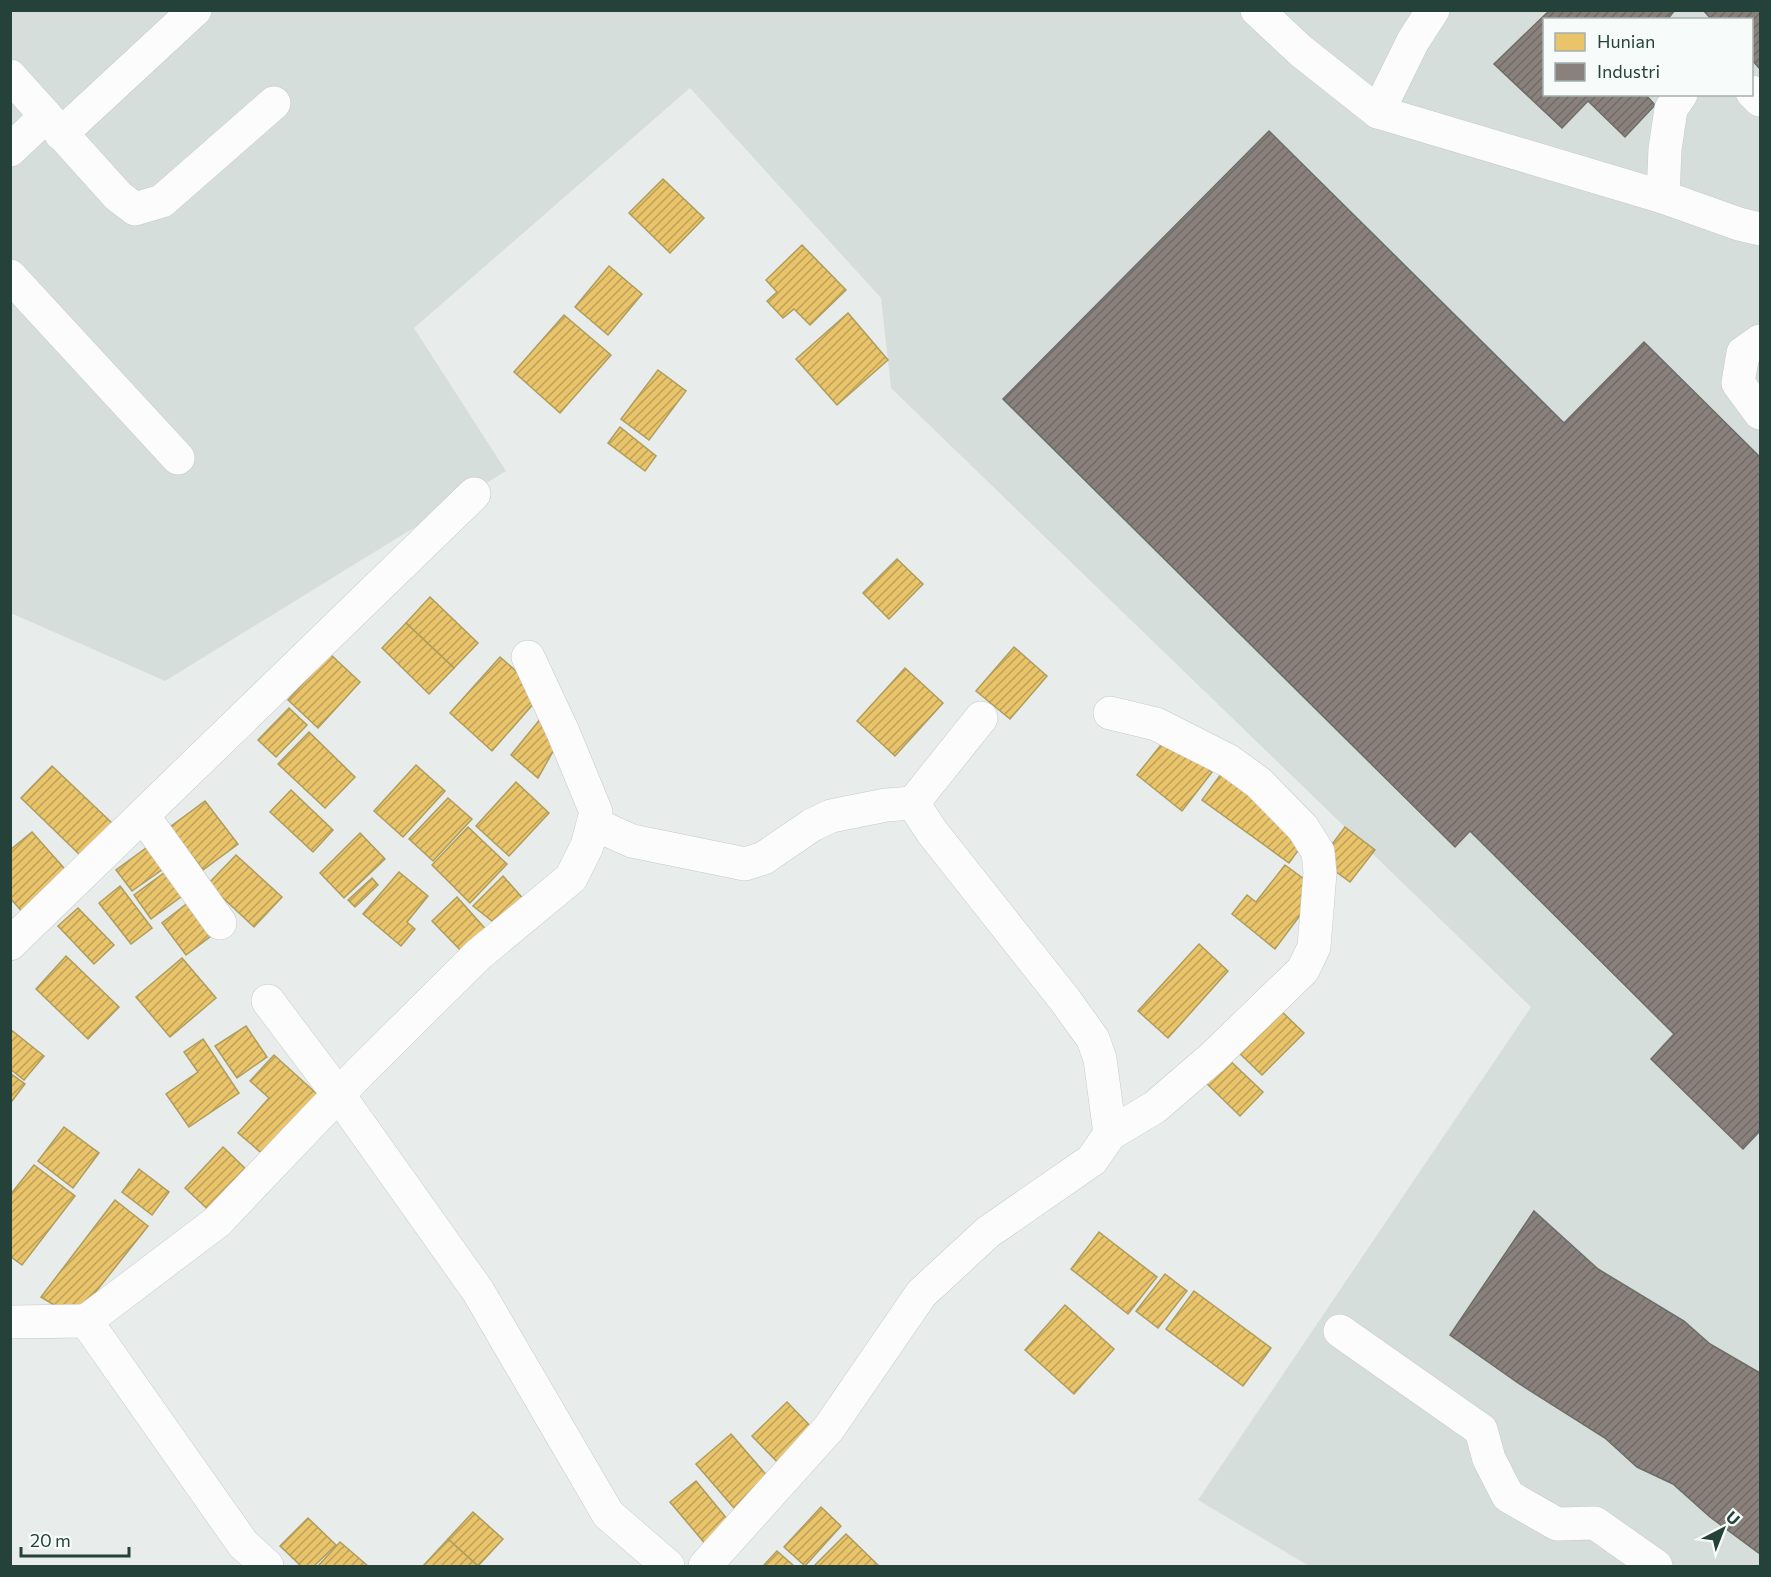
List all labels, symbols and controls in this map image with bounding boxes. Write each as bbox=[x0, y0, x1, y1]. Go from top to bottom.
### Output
legend bbox=[1543, 18, 1753, 96]
text: Hunian bbox=[1597, 30, 1655, 52]
text: Industri bbox=[1597, 60, 1660, 82]
north arrow bbox=[1693, 1499, 1753, 1559]
text: U bbox=[1723, 1507, 1744, 1528]
scale bar bbox=[21, 1520, 129, 1558]
text: 20 m bbox=[30, 1529, 71, 1551]

